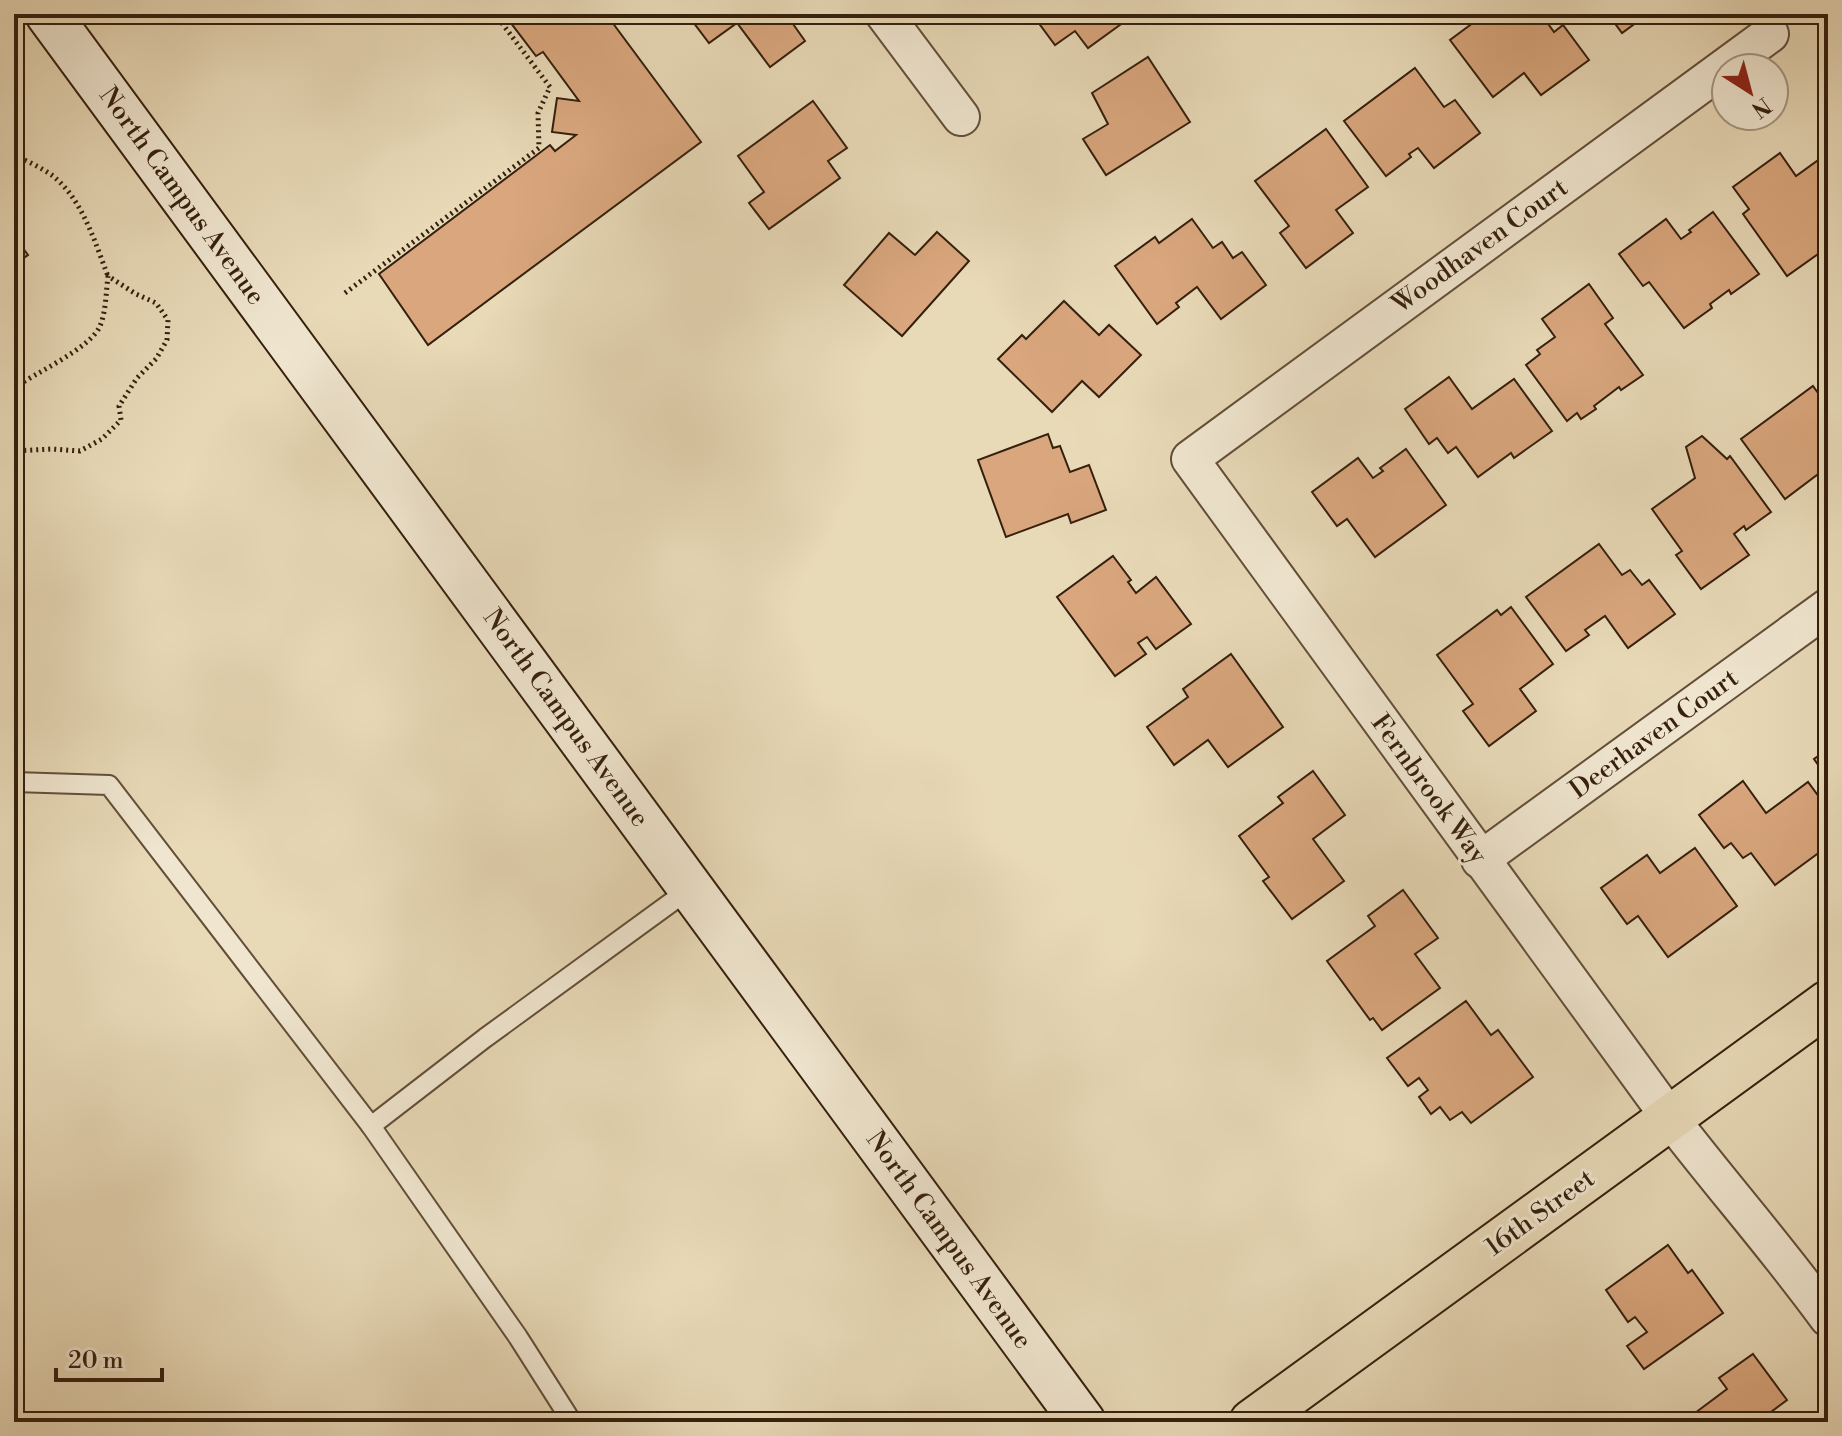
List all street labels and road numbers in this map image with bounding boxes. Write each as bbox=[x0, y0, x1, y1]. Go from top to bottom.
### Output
street label: North Campus Avenue bbox=[92, 81, 272, 311]
street label: Woodhaven Court bbox=[1385, 172, 1574, 321]
street label: North Campus Avenue bbox=[476, 603, 656, 833]
street label: Deerhaven Court bbox=[1563, 662, 1745, 806]
street label: Fernbrook Way bbox=[1364, 708, 1494, 870]
street label: North Campus Avenue bbox=[859, 1125, 1039, 1355]
street label: 16th Street bbox=[1479, 1163, 1601, 1263]

